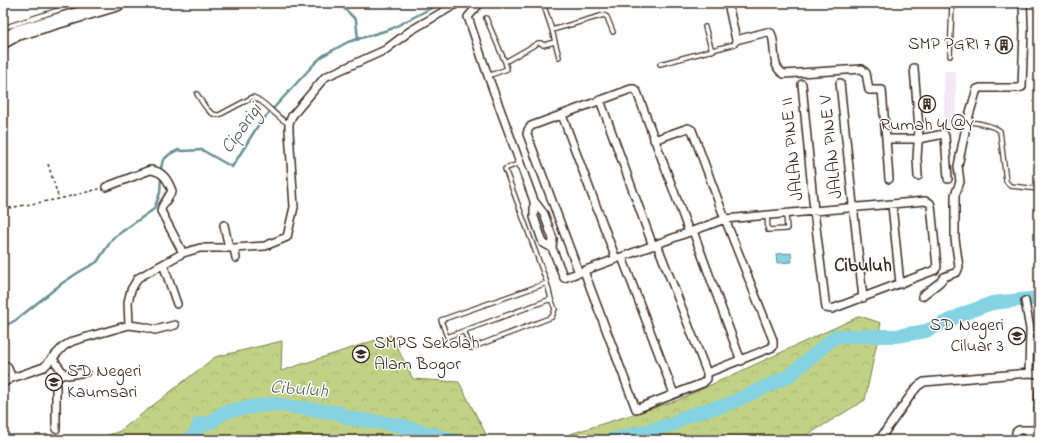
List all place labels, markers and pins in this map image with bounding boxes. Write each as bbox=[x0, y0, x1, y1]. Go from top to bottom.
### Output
place label: SMP PGRI 7 bbox=[908, 32, 992, 58]
building icon: SMP PGRI 7 bbox=[994, 35, 1014, 55]
building icon: Rumah 4L@Y bbox=[917, 94, 937, 114]
place label: Rumah 4L@Y bbox=[880, 113, 975, 139]
place label: SD Negeri Ciluar 3 bbox=[930, 313, 1004, 360]
school or university icon: SD Negeri Ciluar 3 bbox=[1007, 326, 1027, 346]
place label: SMPS Sekolah Alam Bogor bbox=[374, 331, 480, 379]
school or university icon: SMPS Sekolah Alam Bogor bbox=[351, 344, 371, 364]
place label: SD Negeri Kaumsari bbox=[67, 359, 141, 406]
school or university icon: SD Negeri Kaumsari bbox=[44, 372, 64, 392]

